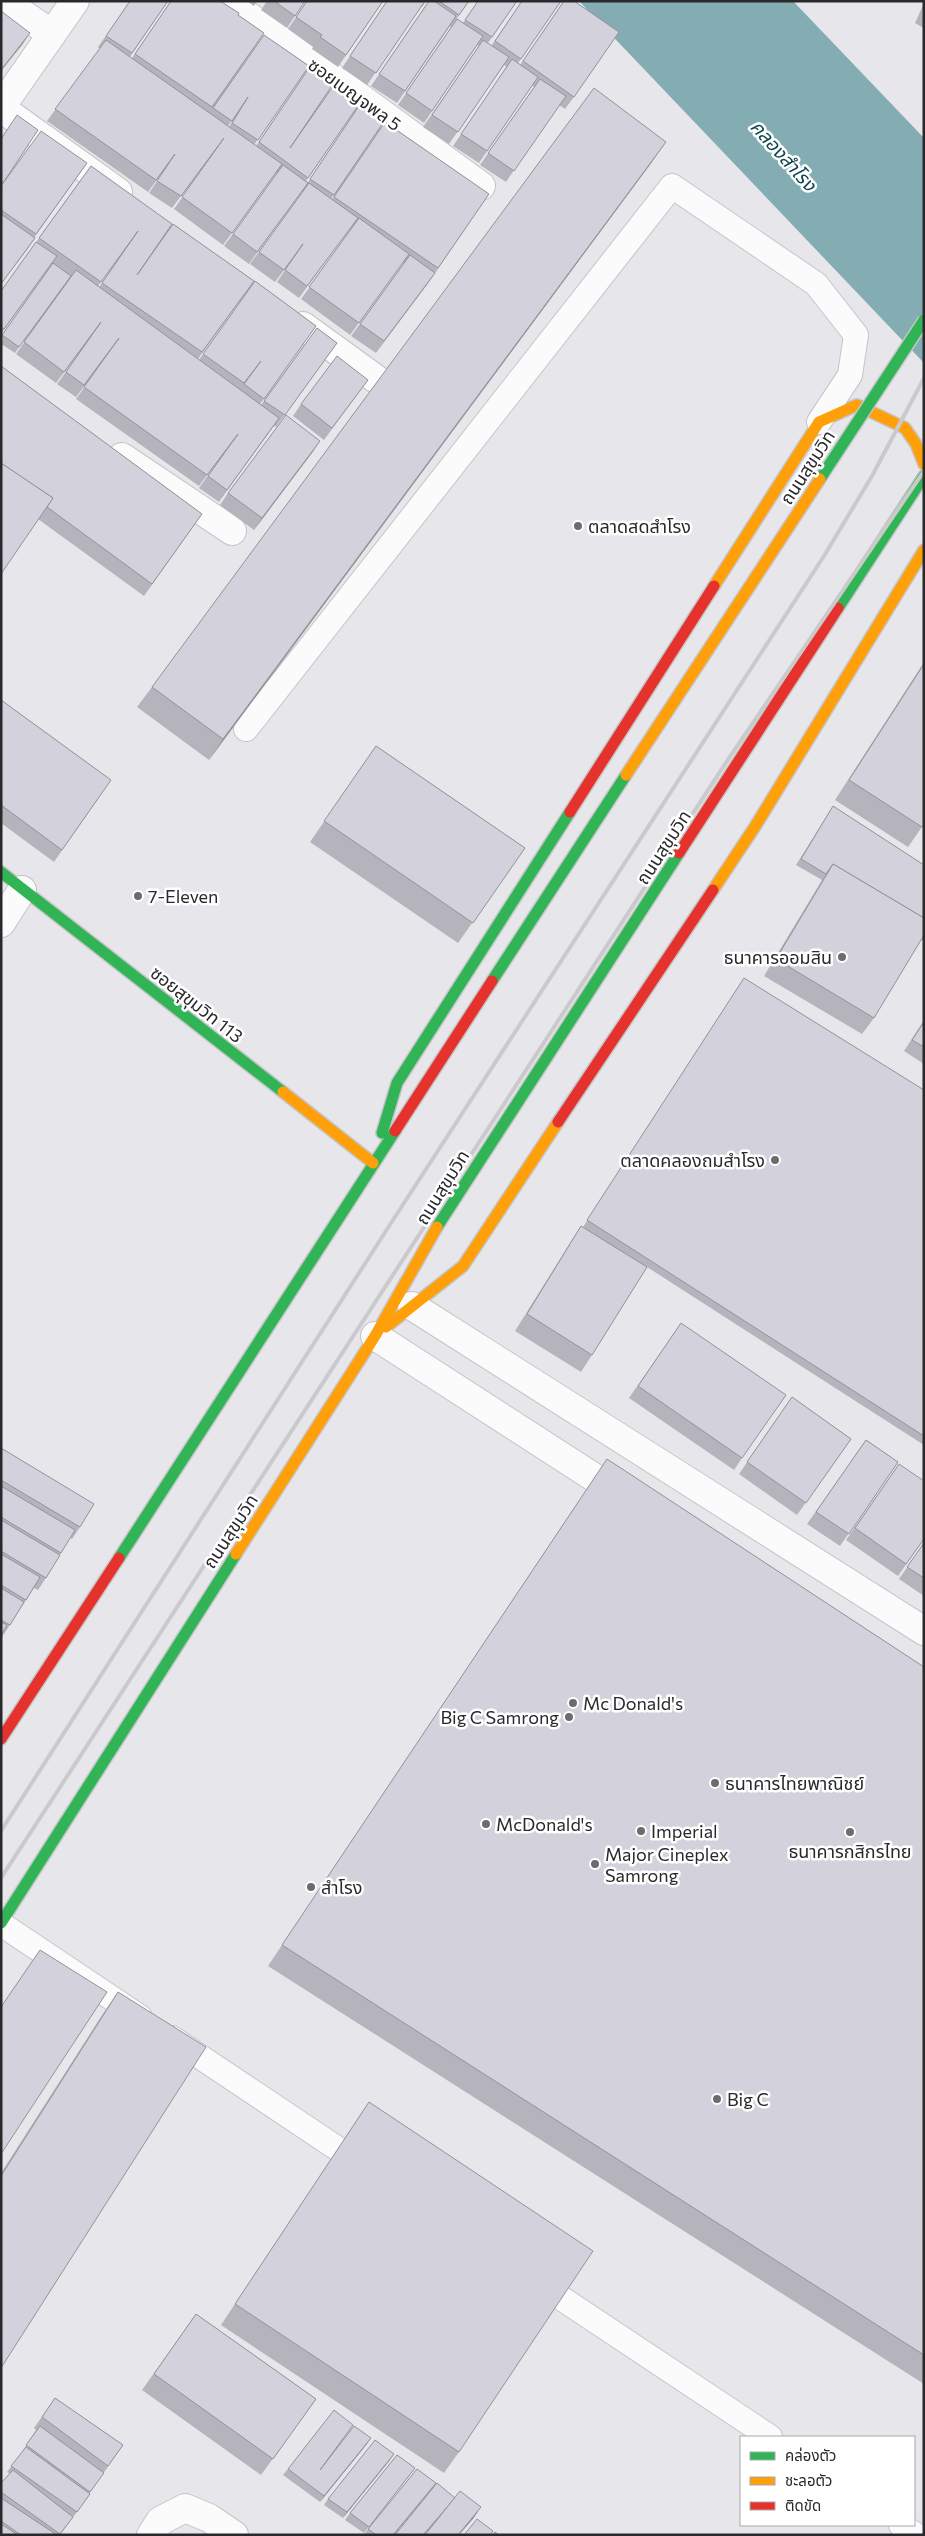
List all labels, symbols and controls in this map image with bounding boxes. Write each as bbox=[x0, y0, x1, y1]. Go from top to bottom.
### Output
street label: ซอยเบญจพล 5 bbox=[304, 53, 406, 135]
water label: คลองสำโรง bbox=[746, 115, 822, 196]
street label: ถนนสุขุมวิท bbox=[775, 426, 840, 509]
place label: ตลาดสดสำโรง bbox=[588, 515, 691, 537]
marker: ตลาดสดสำโรง bbox=[572, 520, 584, 532]
street label: ถนนสุขุมวิท bbox=[631, 806, 696, 889]
place label: 7-Eleven bbox=[148, 885, 218, 907]
marker: 7-Eleven bbox=[132, 890, 144, 902]
place label: ธนาคารออมสิน bbox=[724, 946, 832, 968]
marker: ธนาคารออมสิน bbox=[836, 951, 848, 963]
street label: ซอยสุขุมวิท 113 bbox=[146, 961, 248, 1048]
street label: ถนนสุขุมวิท bbox=[410, 1146, 474, 1229]
place label: ตลาดคลองถมสำโรง bbox=[620, 1149, 765, 1171]
marker: ตลาดคลองถมสำโรง bbox=[769, 1154, 781, 1166]
street label: ถนนสุขุมวิท bbox=[198, 1490, 263, 1573]
place label: Mc Donald's bbox=[583, 1692, 683, 1714]
marker: Mc Donald's bbox=[567, 1697, 579, 1709]
place label: Big C Samrong bbox=[440, 1706, 559, 1728]
marker: Big C Samrong bbox=[563, 1711, 575, 1723]
place label: ธนาคารไทยพาณิชย์ bbox=[725, 1772, 864, 1794]
marker: ธนาคารไทยพาณิชย์ bbox=[709, 1777, 721, 1789]
place label: McDonald's bbox=[496, 1813, 593, 1835]
marker: McDonald's bbox=[480, 1818, 492, 1830]
place label: Imperial bbox=[651, 1820, 718, 1842]
marker: Imperial bbox=[635, 1825, 647, 1837]
marker: ธนาคารกสิกรไทย bbox=[844, 1826, 856, 1838]
place label: ธนาคารกสิกรไทย bbox=[788, 1840, 912, 1862]
place label: Major Cineplex Samrong bbox=[605, 1843, 729, 1886]
marker: Major Cineplex Samrong bbox=[589, 1858, 601, 1870]
place label: สำโรง bbox=[321, 1876, 362, 1898]
marker: สำโรง bbox=[305, 1881, 317, 1893]
place label: Big C bbox=[727, 2088, 769, 2110]
marker: Big C bbox=[711, 2093, 723, 2105]
legend bbox=[740, 2436, 915, 2526]
text: คล่องตัว bbox=[785, 2446, 836, 2464]
text: ชะลอตัว bbox=[785, 2471, 832, 2489]
text: ติดขัด bbox=[785, 2496, 821, 2514]

